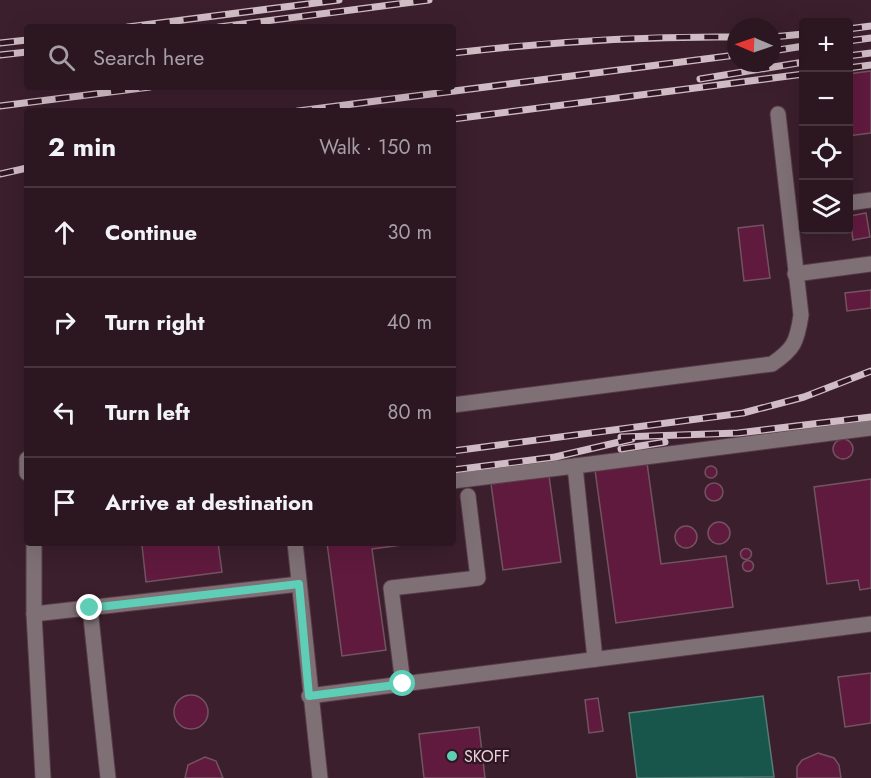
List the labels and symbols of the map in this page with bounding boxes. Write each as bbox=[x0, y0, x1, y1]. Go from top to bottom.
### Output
north arrow bbox=[727, 18, 781, 72]
route end bbox=[76, 594, 102, 620]
route start bbox=[389, 670, 415, 696]
place label: SKOFF bbox=[464, 745, 510, 768]
marker: SKOFF bbox=[445, 749, 459, 763]

